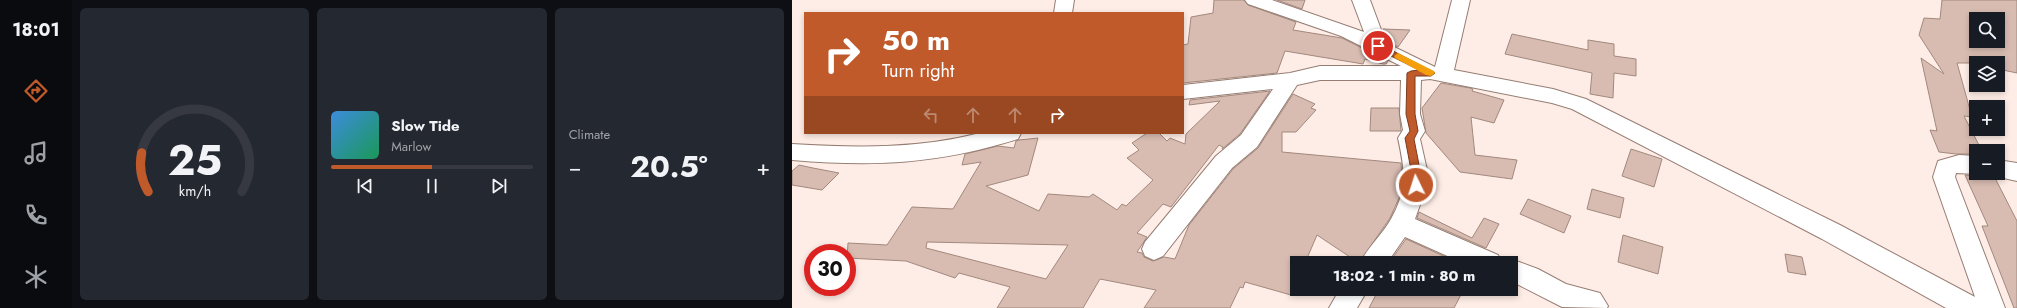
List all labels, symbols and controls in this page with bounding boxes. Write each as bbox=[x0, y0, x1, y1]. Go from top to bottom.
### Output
map controls bbox=[1969, 12, 2005, 180]
button: search bbox=[1969, 12, 2005, 48]
text: 18:01 bbox=[12, 17, 60, 43]
text: 50 m bbox=[882, 20, 950, 61]
icon: right bbox=[816, 28, 868, 80]
pin bbox=[1361, 29, 1395, 63]
icon: arrive bbox=[1367, 35, 1389, 57]
button: layers bbox=[1969, 56, 2005, 92]
text: Turn right bbox=[882, 58, 954, 84]
icon: directions bbox=[22, 77, 50, 105]
button: + bbox=[1969, 100, 2005, 136]
icon: left bbox=[920, 104, 942, 126]
icon: ahead bbox=[962, 104, 984, 126]
icon: ahead bbox=[1004, 104, 1026, 126]
icon: right bbox=[1046, 104, 1068, 126]
text: Slow Tide bbox=[391, 115, 460, 137]
text: Climate bbox=[569, 125, 610, 144]
text: 25 bbox=[168, 130, 222, 191]
text: Marlow bbox=[391, 137, 431, 156]
icon: music bbox=[22, 139, 50, 167]
button: − bbox=[1969, 144, 2005, 180]
text: 20.5° bbox=[630, 145, 708, 188]
text: − bbox=[569, 151, 582, 183]
text: + bbox=[756, 151, 770, 183]
position arrow bbox=[1395, 164, 1437, 206]
icon: previous bbox=[354, 175, 376, 197]
icon: pause bbox=[421, 175, 443, 197]
icon: next bbox=[488, 175, 510, 197]
text: km/h bbox=[179, 181, 211, 201]
icon: phone bbox=[22, 201, 50, 229]
speed limit sign: 30 bbox=[804, 244, 856, 296]
icon: climate bbox=[22, 263, 50, 291]
text: 18:02 · 1 min · 80 m bbox=[1333, 265, 1475, 287]

